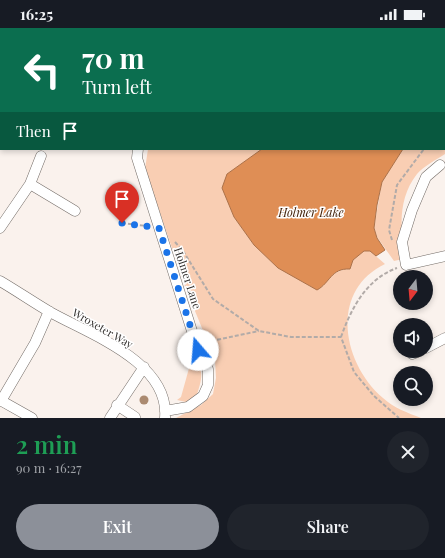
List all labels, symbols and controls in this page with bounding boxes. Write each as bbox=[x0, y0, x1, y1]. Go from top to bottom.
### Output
text: 16:25 bbox=[20, 4, 53, 24]
text: 70 m bbox=[82, 39, 145, 76]
icon: left bbox=[16, 44, 68, 96]
text: Turn left bbox=[82, 75, 152, 99]
icon: arrive bbox=[59, 120, 81, 142]
text: Then bbox=[16, 121, 51, 141]
pin bbox=[105, 182, 139, 223]
icon: arrive bbox=[111, 188, 133, 210]
water label: Holmer Lake bbox=[277, 204, 344, 220]
street label: Holmer Lane bbox=[171, 245, 205, 311]
north arrow bbox=[393, 270, 433, 310]
map controls bbox=[393, 270, 433, 406]
street label: Wroxeter Way bbox=[69, 304, 137, 352]
button: sound bbox=[393, 318, 433, 358]
position arrow bbox=[177, 329, 219, 371]
button: search bbox=[393, 366, 433, 406]
text: 2 min bbox=[16, 428, 77, 460]
button: close bbox=[387, 431, 429, 473]
text: 90 m · 16:27 bbox=[16, 459, 82, 476]
button: Exit bbox=[16, 504, 219, 550]
button: Share bbox=[227, 504, 429, 550]

